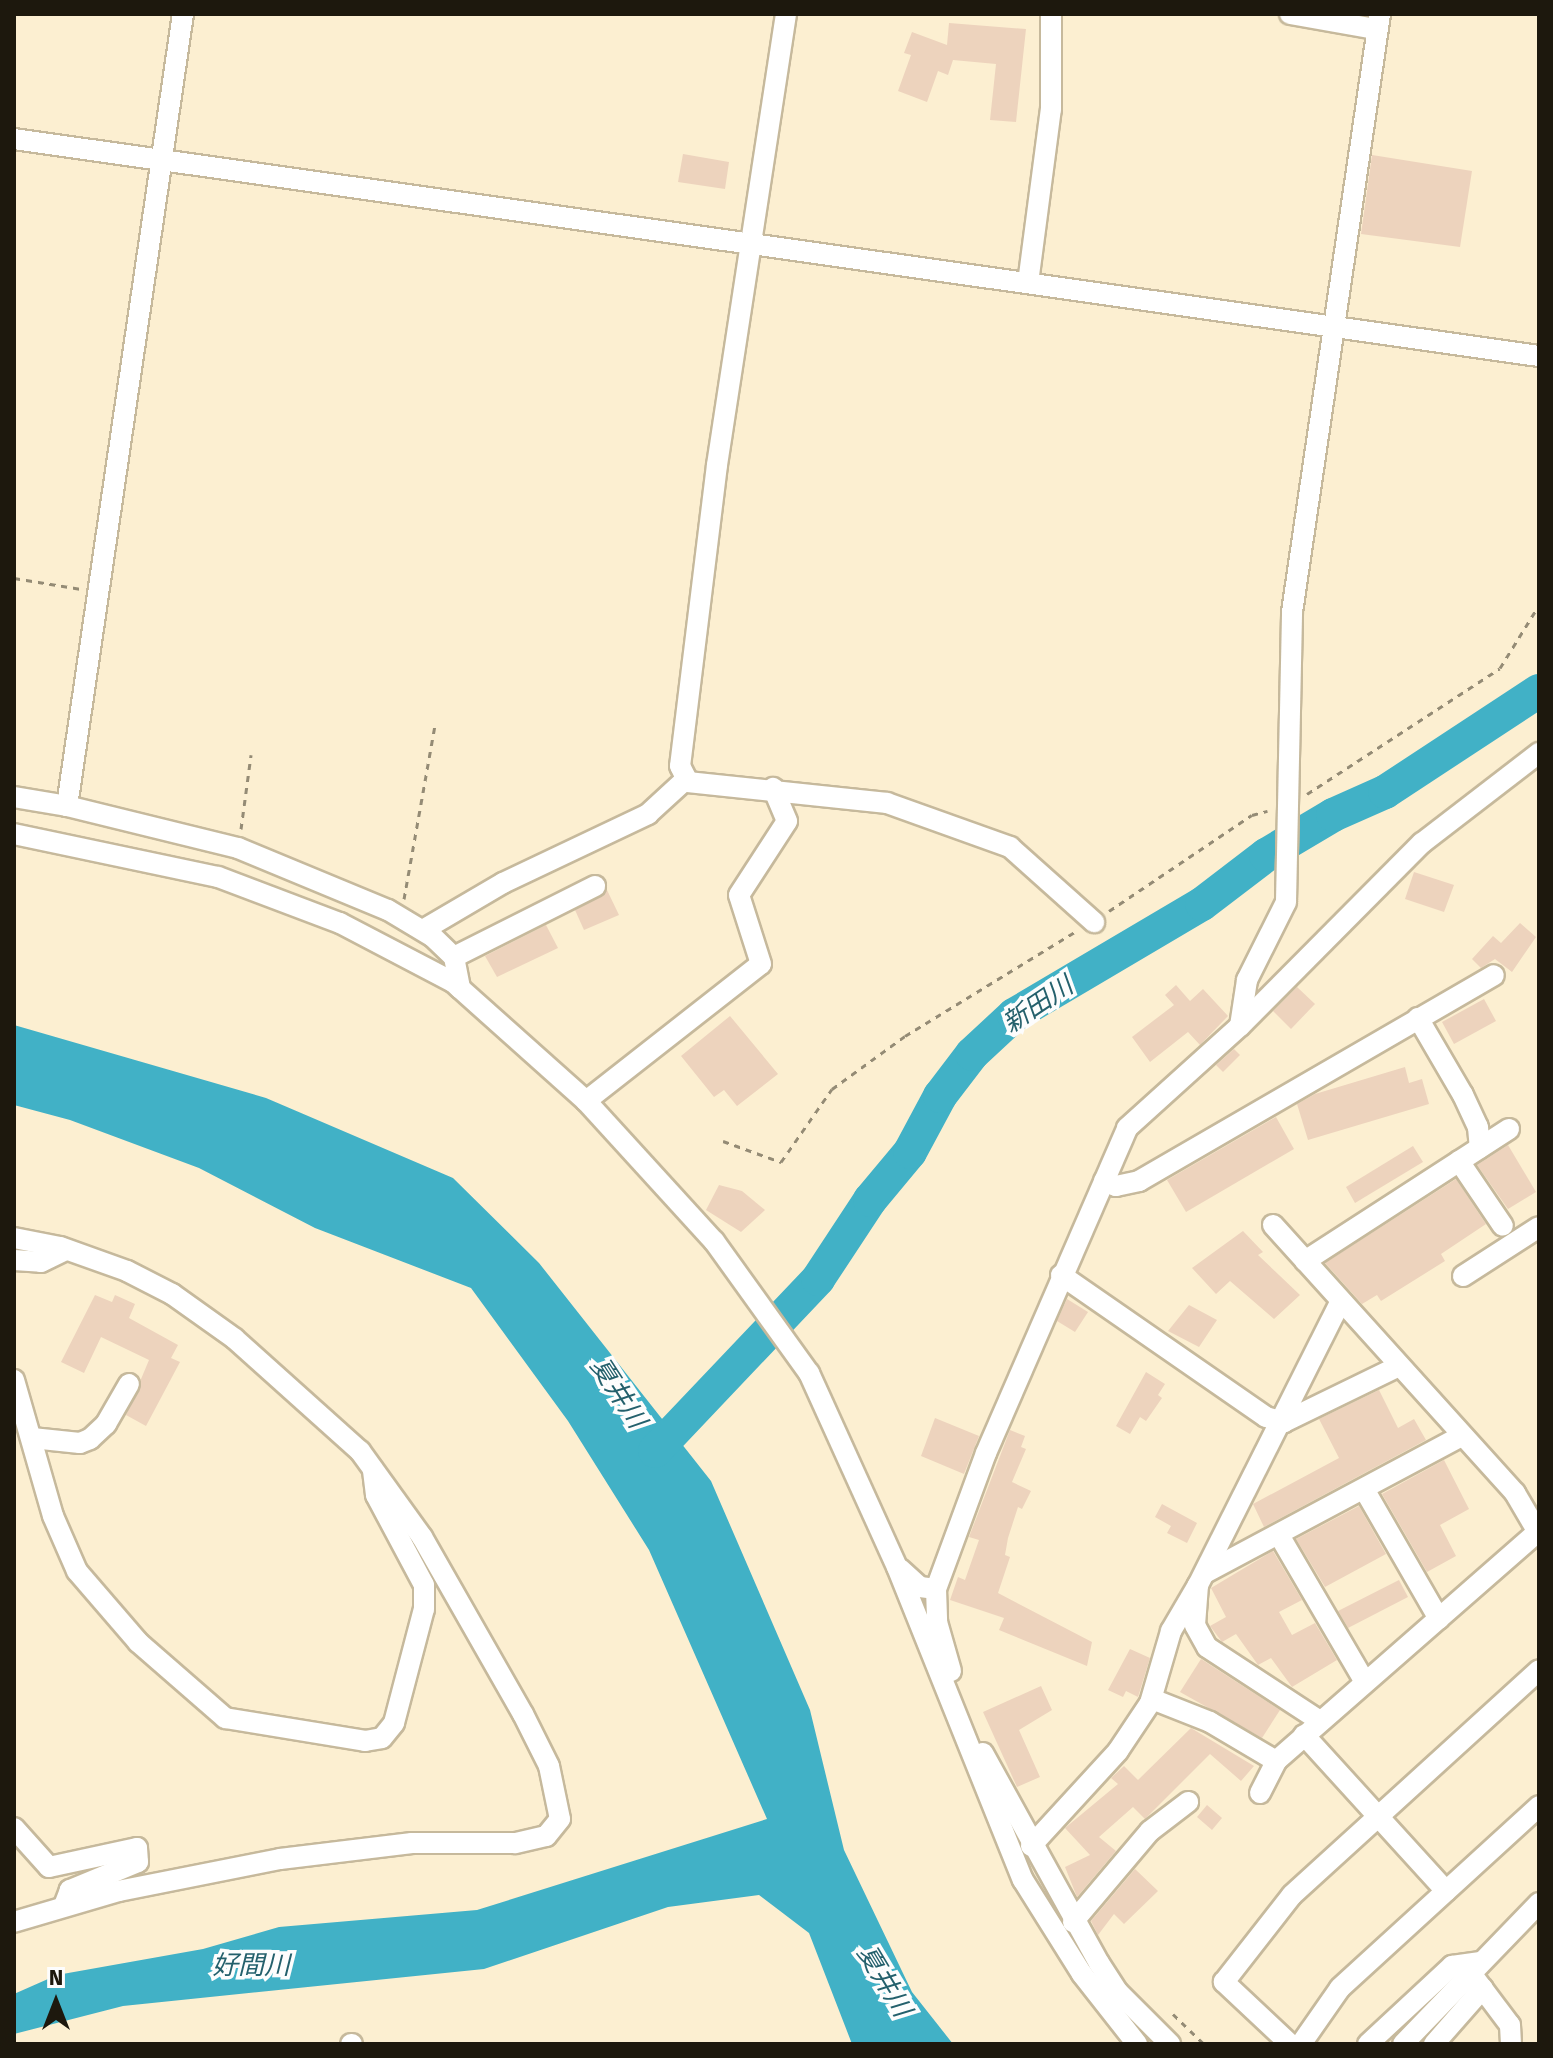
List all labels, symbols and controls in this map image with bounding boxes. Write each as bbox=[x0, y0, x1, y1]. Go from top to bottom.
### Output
water label: 新田川 bbox=[997, 970, 1079, 1040]
water label: 夏井川 bbox=[584, 1352, 652, 1434]
water label: 夏井川 bbox=[851, 1940, 917, 2022]
water label: 好間川 bbox=[212, 1950, 290, 1982]
north arrow bbox=[16, 1962, 96, 2042]
text: N bbox=[49, 1964, 63, 1991]

